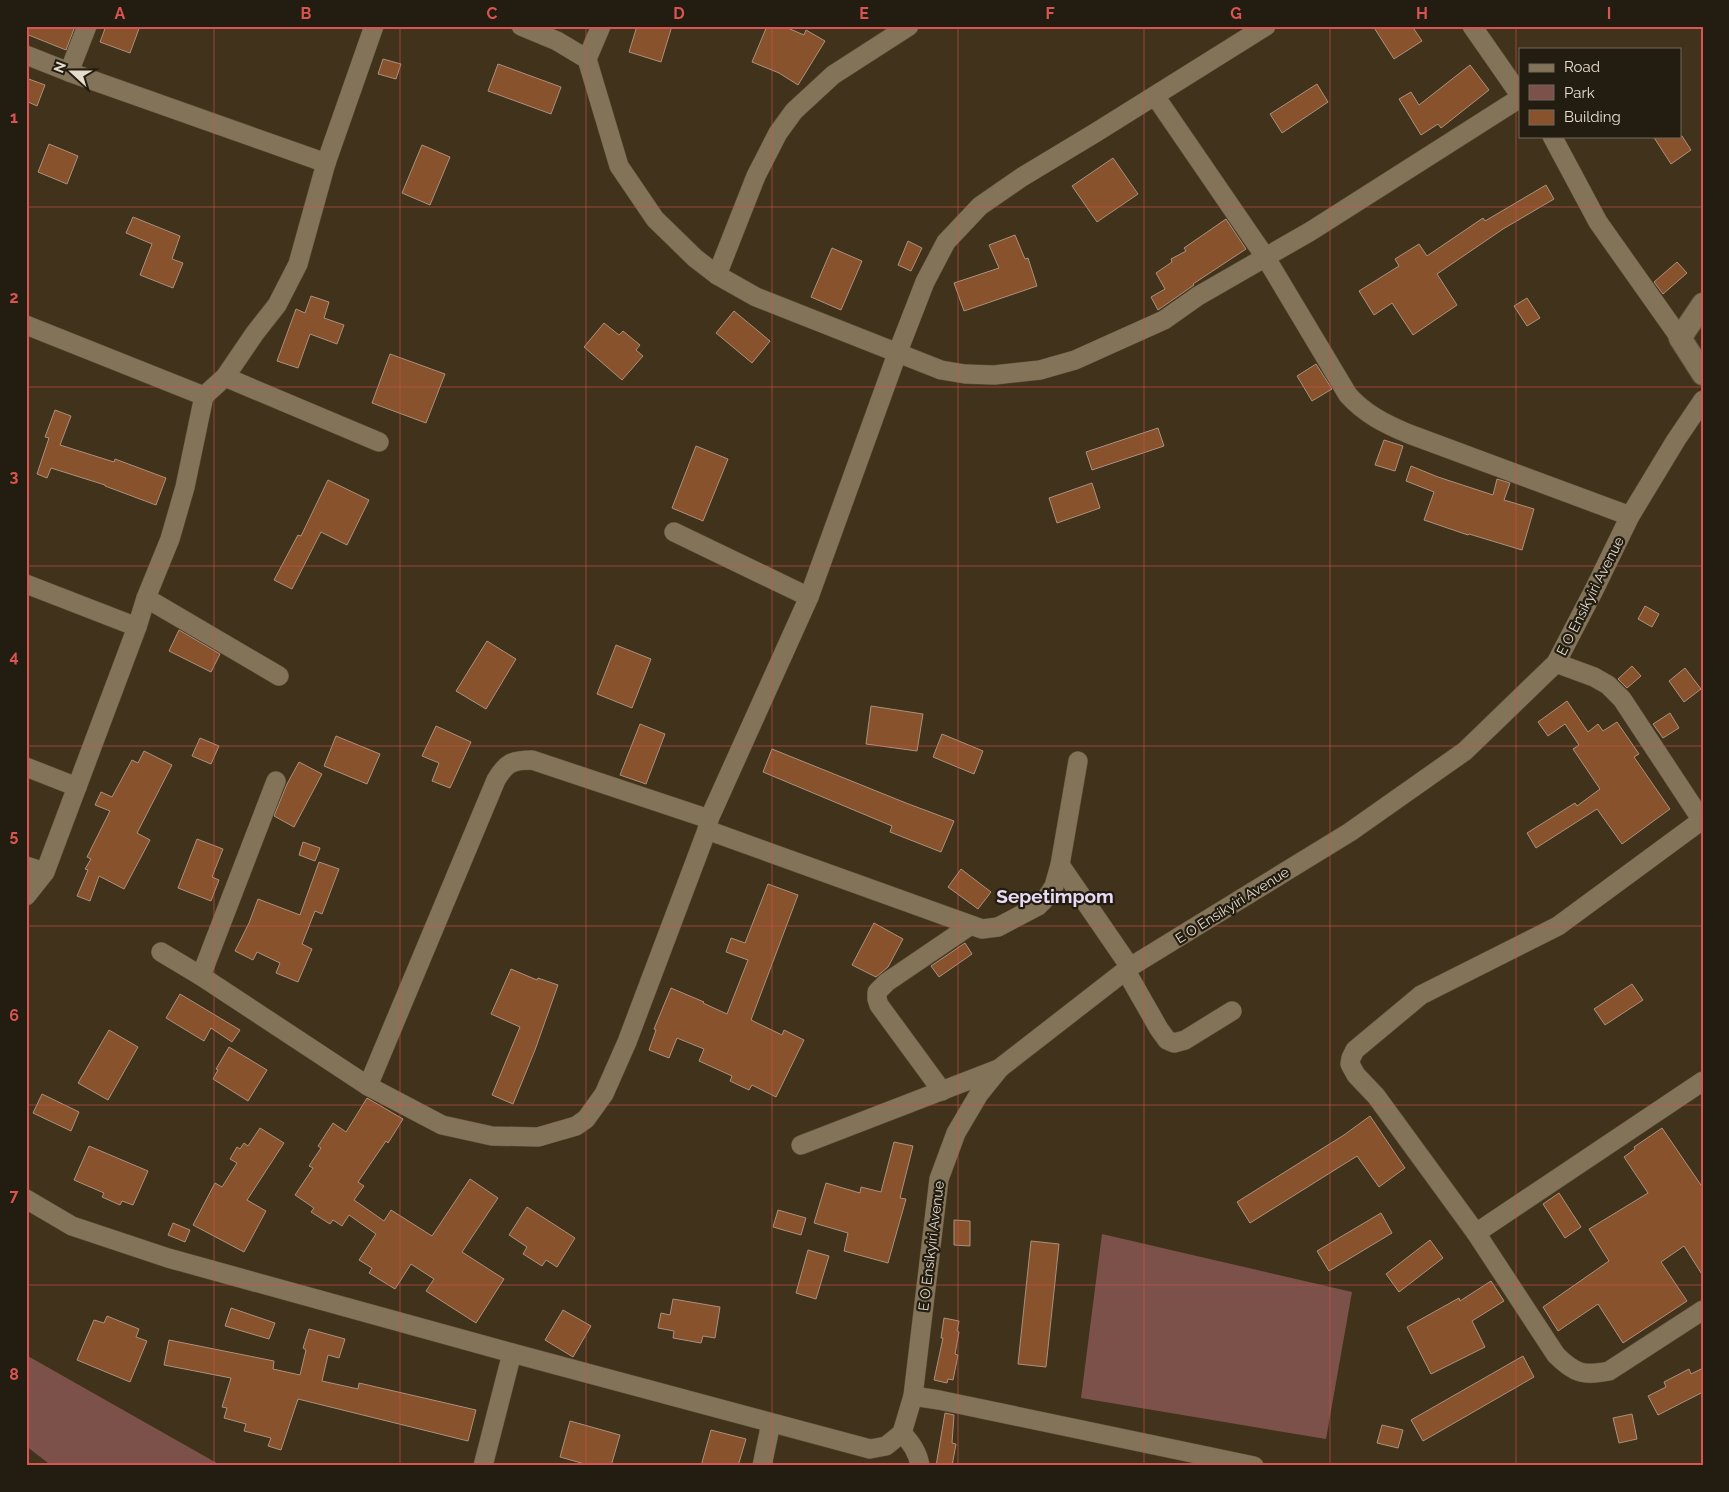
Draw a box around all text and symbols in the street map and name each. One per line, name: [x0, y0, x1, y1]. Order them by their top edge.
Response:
text: A: [115, 4, 126, 23]
text: B: [301, 4, 312, 23]
text: C: [487, 4, 498, 23]
text: D: [673, 4, 685, 23]
text: E: [859, 4, 869, 23]
text: F: [1045, 4, 1055, 23]
text: G: [1230, 4, 1242, 23]
text: H: [1416, 4, 1428, 23]
text: I: [1607, 4, 1611, 23]
north arrow: [48, 48, 98, 98]
legend: [1519, 48, 1682, 138]
text: Road: [1564, 58, 1600, 76]
text: N: [50, 59, 69, 75]
text: Park: [1564, 84, 1595, 102]
text: 1: [10, 108, 18, 127]
text: Building: [1564, 108, 1621, 126]
text: 2: [9, 288, 19, 307]
text: 3: [10, 467, 19, 486]
street label: E O Ensikyiri Avenue: [1553, 534, 1627, 658]
text: 4: [9, 647, 19, 666]
text: 5: [10, 826, 19, 845]
street label: E O Ensikyiri Avenue: [1172, 864, 1292, 946]
district label: Sepetimpom: [996, 885, 1114, 907]
text: 6: [9, 1006, 19, 1025]
street label: E O Ensikyiri Avenue: [915, 1180, 947, 1312]
text: 7: [10, 1186, 19, 1205]
text: 8: [9, 1365, 19, 1384]

